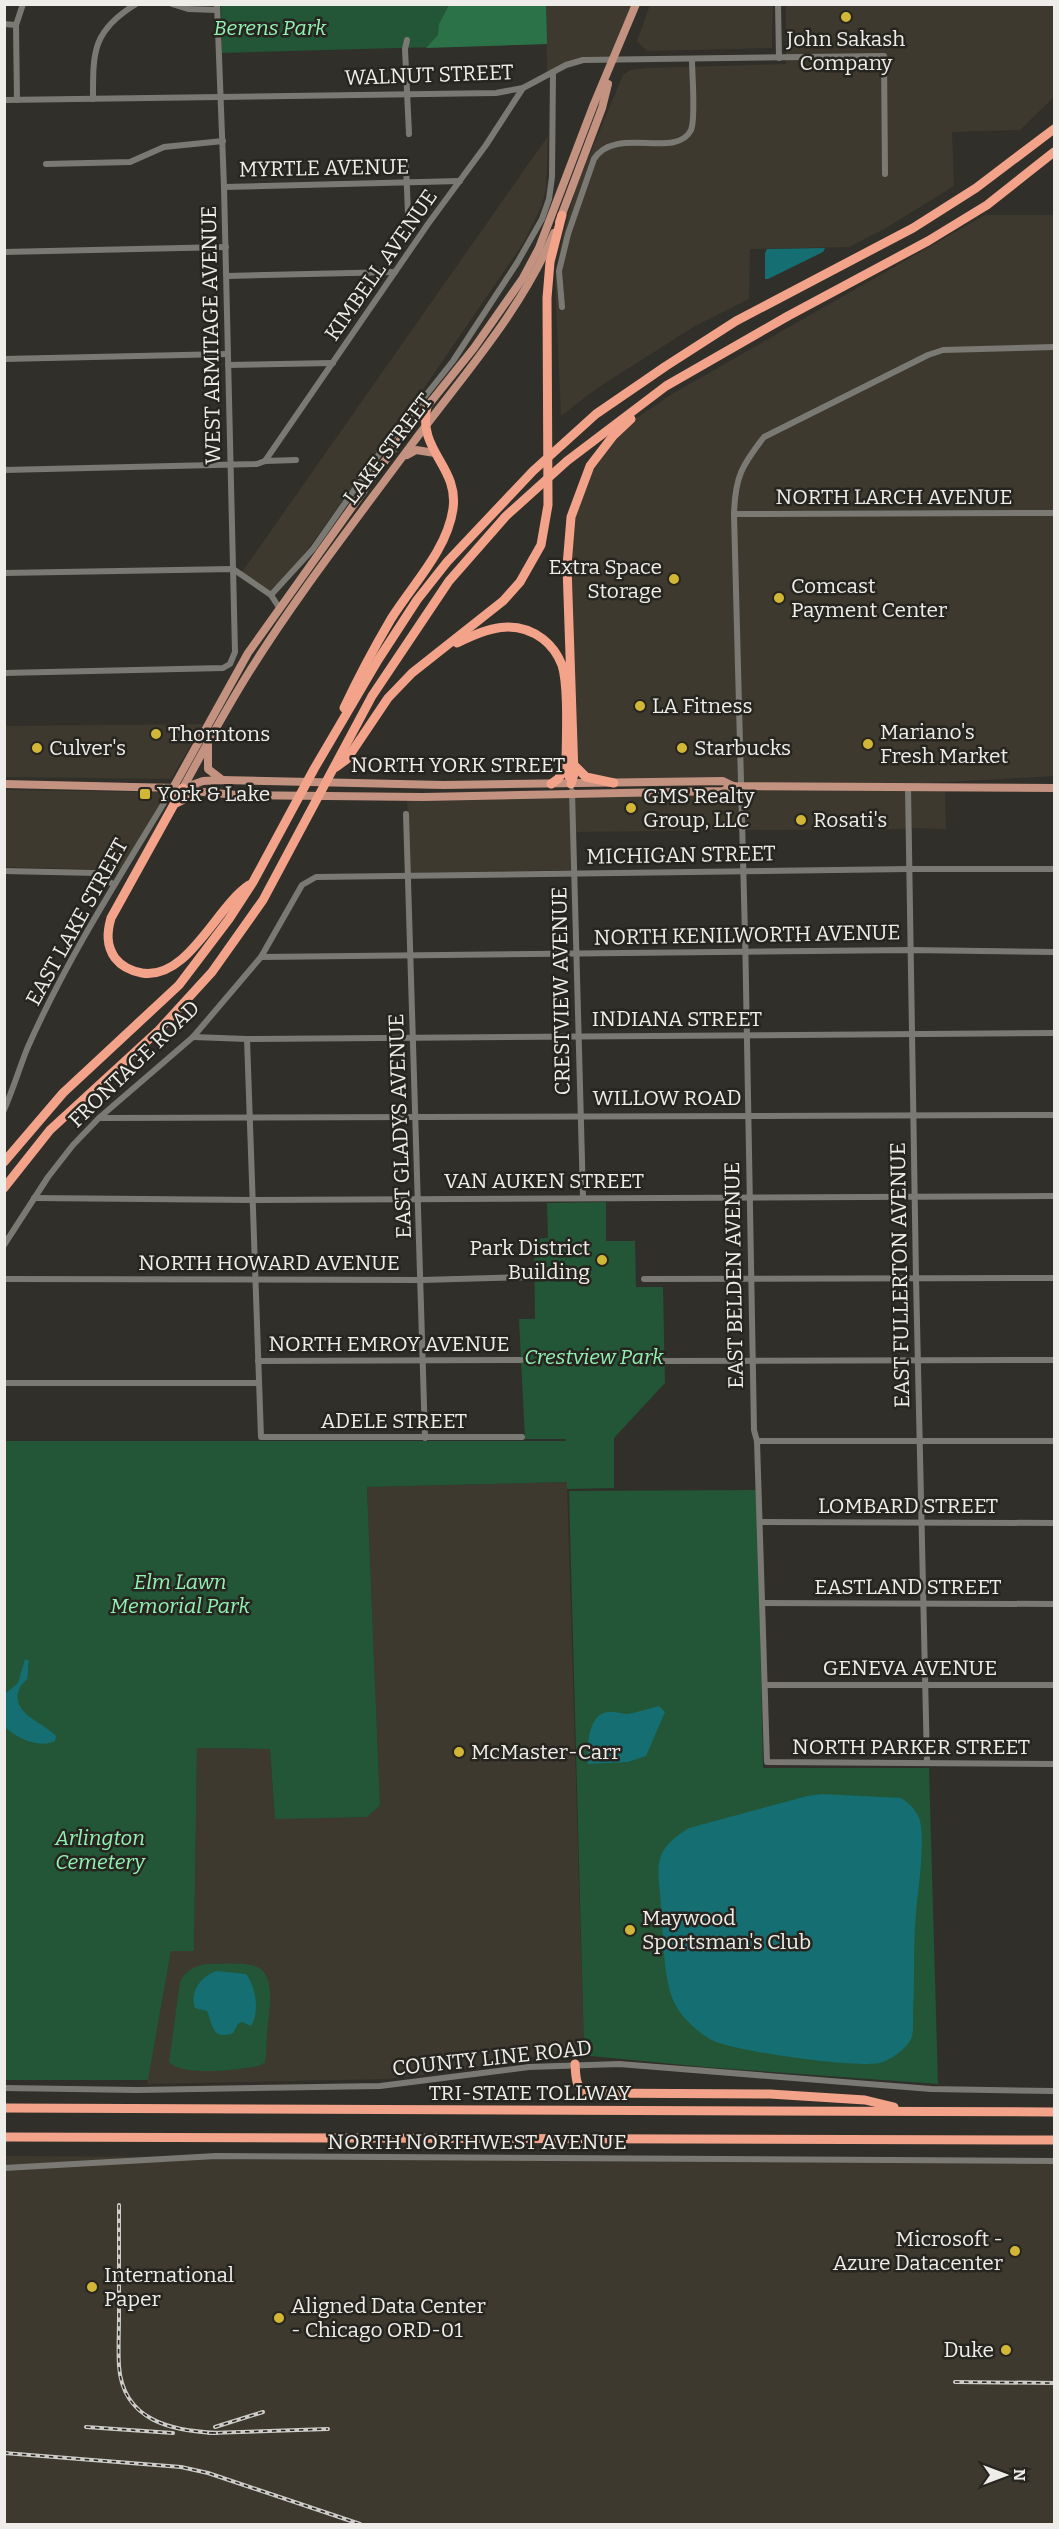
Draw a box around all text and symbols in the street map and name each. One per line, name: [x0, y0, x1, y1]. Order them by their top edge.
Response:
marker: John Sakash Company: [839, 10, 853, 24]
park label: Berens Park: [214, 15, 327, 41]
place label: John Sakash Company: [786, 26, 905, 76]
street label: WALNUT STREET: [344, 59, 514, 91]
street label: MYRTLE AVENUE: [239, 154, 409, 182]
street label: KIMBELL AVENUE: [319, 184, 443, 346]
street label: WEST ARMITAGE AVENUE: [196, 205, 226, 465]
street label: LAKE STREET: [338, 388, 438, 510]
street label: NORTH LARCH AVENUE: [776, 484, 1012, 510]
place label: Extra Space Storage: [549, 554, 662, 604]
marker: Extra Space Storage: [667, 572, 681, 586]
place label: Comcast Payment Center: [791, 573, 947, 623]
marker: Comcast Payment Center: [772, 591, 786, 605]
place label: LA Fitness: [652, 693, 753, 719]
marker: LA Fitness: [633, 699, 647, 713]
place label: Mariano's Fresh Market: [880, 719, 1008, 769]
place label: Thorntons: [168, 721, 270, 747]
marker: Thorntons: [149, 727, 163, 741]
place label: Culver's: [49, 735, 126, 761]
place label: Starbucks: [694, 735, 791, 761]
marker: Mariano's Fresh Market: [861, 737, 875, 751]
marker: Culver's: [30, 741, 44, 755]
marker: Starbucks: [675, 741, 689, 755]
street label: NORTH YORK STREET: [351, 752, 565, 778]
place label: York & Lake: [157, 781, 270, 807]
place label: GMS Realty Group, LLC: [643, 783, 755, 833]
marker: York & Lake: [138, 787, 152, 801]
marker: GMS Realty Group, LLC: [624, 801, 638, 815]
place label: Rosati's: [813, 807, 887, 833]
marker: Rosati's: [794, 813, 808, 827]
street label: EAST LAKE STREET: [20, 834, 134, 1010]
street label: MICHIGAN STREET: [586, 840, 776, 870]
street label: CRESTVIEW AVENUE: [546, 886, 576, 1096]
street label: NORTH KENILWORTH AVENUE: [593, 919, 901, 951]
street label: FRONTAGE ROAD: [63, 995, 205, 1133]
street label: INDIANA STREET: [592, 1006, 762, 1032]
street label: EAST GLADYS AVENUE: [383, 1013, 417, 1239]
street label: WILLOW ROAD: [592, 1085, 742, 1111]
street label: EAST FULLERTON AVENUE: [885, 1142, 915, 1408]
street label: EAST BELDEN AVENUE: [719, 1161, 749, 1389]
street label: VAN AUKEN STREET: [444, 1168, 644, 1194]
place label: Park District Building: [470, 1235, 590, 1285]
street label: NORTH HOWARD AVENUE: [138, 1250, 400, 1276]
marker: Park District Building: [595, 1253, 609, 1267]
street label: NORTH EMROY AVENUE: [268, 1331, 510, 1357]
park label: Crestview Park: [524, 1344, 664, 1370]
street label: ADELE STREET: [321, 1408, 467, 1434]
street label: LOMBARD STREET: [818, 1493, 998, 1519]
park label: Elm Lawn Memorial Park: [110, 1569, 250, 1619]
street label: EASTLAND STREET: [814, 1574, 1002, 1600]
street label: GENEVA AVENUE: [823, 1655, 997, 1681]
street label: NORTH PARKER STREET: [792, 1734, 1030, 1760]
place label: McMaster-Carr: [471, 1739, 621, 1765]
marker: McMaster-Carr: [452, 1745, 466, 1759]
park label: Arlington Cemetery: [54, 1825, 146, 1875]
place label: Maywood Sportsman's Club: [642, 1905, 811, 1955]
marker: Maywood Sportsman's Club: [623, 1923, 637, 1937]
street label: COUNTY LINE ROAD: [391, 2035, 593, 2081]
street label: TRI-STATE TOLLWAY: [429, 2080, 632, 2106]
street label: NORTH NORTHWEST AVENUE: [327, 2129, 627, 2155]
place label: Microsoft - Azure Datacenter: [833, 2226, 1003, 2276]
marker: Microsoft - Azure Datacenter: [1008, 2244, 1022, 2258]
place label: International Paper: [104, 2262, 234, 2312]
marker: International Paper: [85, 2280, 99, 2294]
place label: Aligned Data Center - Chicago ORD-01: [291, 2293, 486, 2343]
marker: Aligned Data Center - Chicago ORD-01: [272, 2311, 286, 2325]
place label: Duke: [943, 2337, 994, 2363]
marker: Duke: [999, 2343, 1013, 2357]
north arrow: [975, 2445, 1035, 2505]
text: N: [1010, 2469, 1029, 2481]

